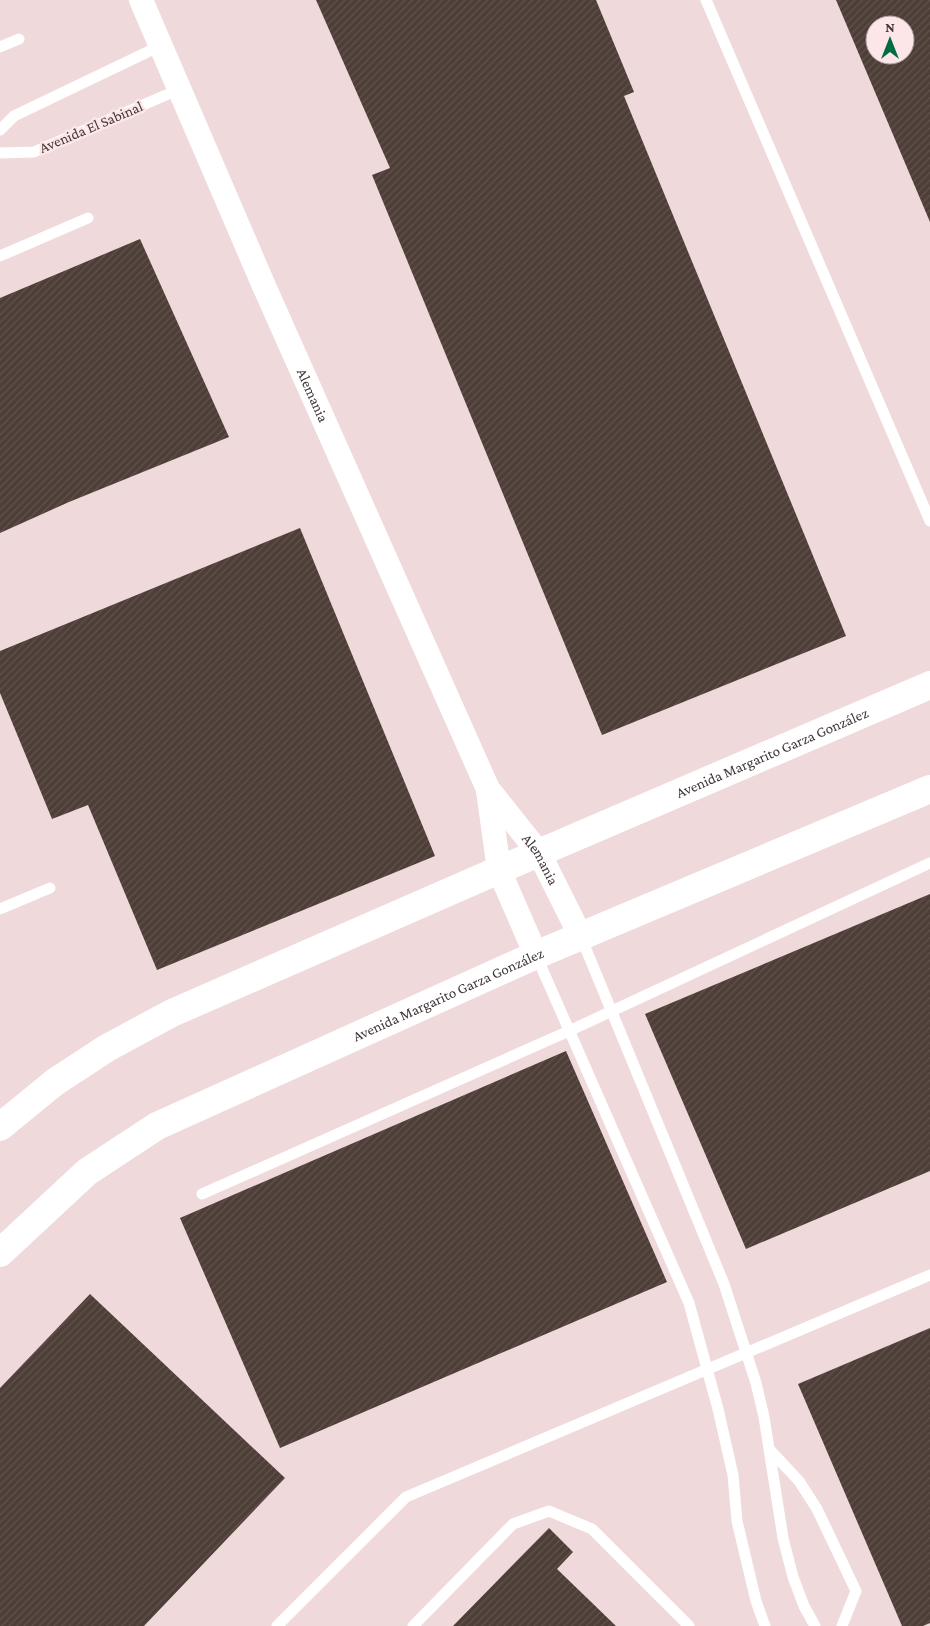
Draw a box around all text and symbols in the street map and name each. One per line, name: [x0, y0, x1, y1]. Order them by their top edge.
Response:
north arrow: [865, 15, 915, 65]
text: N: [885, 19, 895, 35]
street label: Avenida El Sabinal: [37, 98, 145, 156]
street label: Alemania: [294, 366, 332, 425]
street label: Avenida Margarito Garza González: [674, 705, 870, 801]
street label: Alemania: [519, 831, 562, 888]
street label: Avenida Margarito Garza González: [350, 945, 546, 1045]

